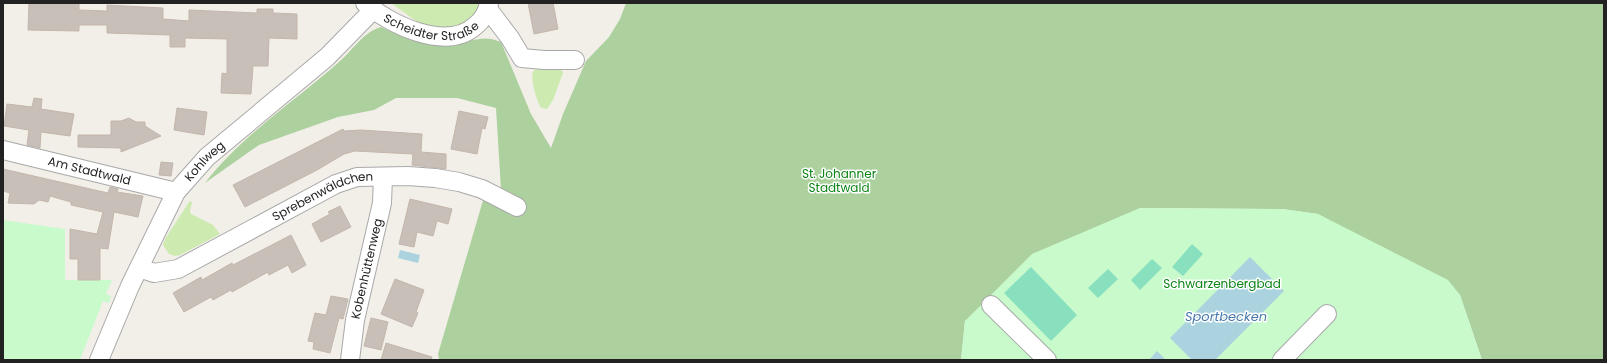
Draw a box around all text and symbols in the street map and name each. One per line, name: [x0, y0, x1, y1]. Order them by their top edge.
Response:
street label: Scheidter Straße: [381, 9, 483, 44]
street label: Kohlweg: [180, 137, 228, 185]
street label: Am Stadtwald: [46, 152, 133, 189]
park label: St. Johanner Stadtwald: [802, 165, 877, 196]
street label: Sprebenwäldchen: [269, 168, 373, 225]
street label: Kobenhüttenweg: [347, 217, 386, 321]
park label: Schwarzenbergbad: [1163, 275, 1281, 292]
water label: Sportbecken: [1185, 307, 1267, 326]

